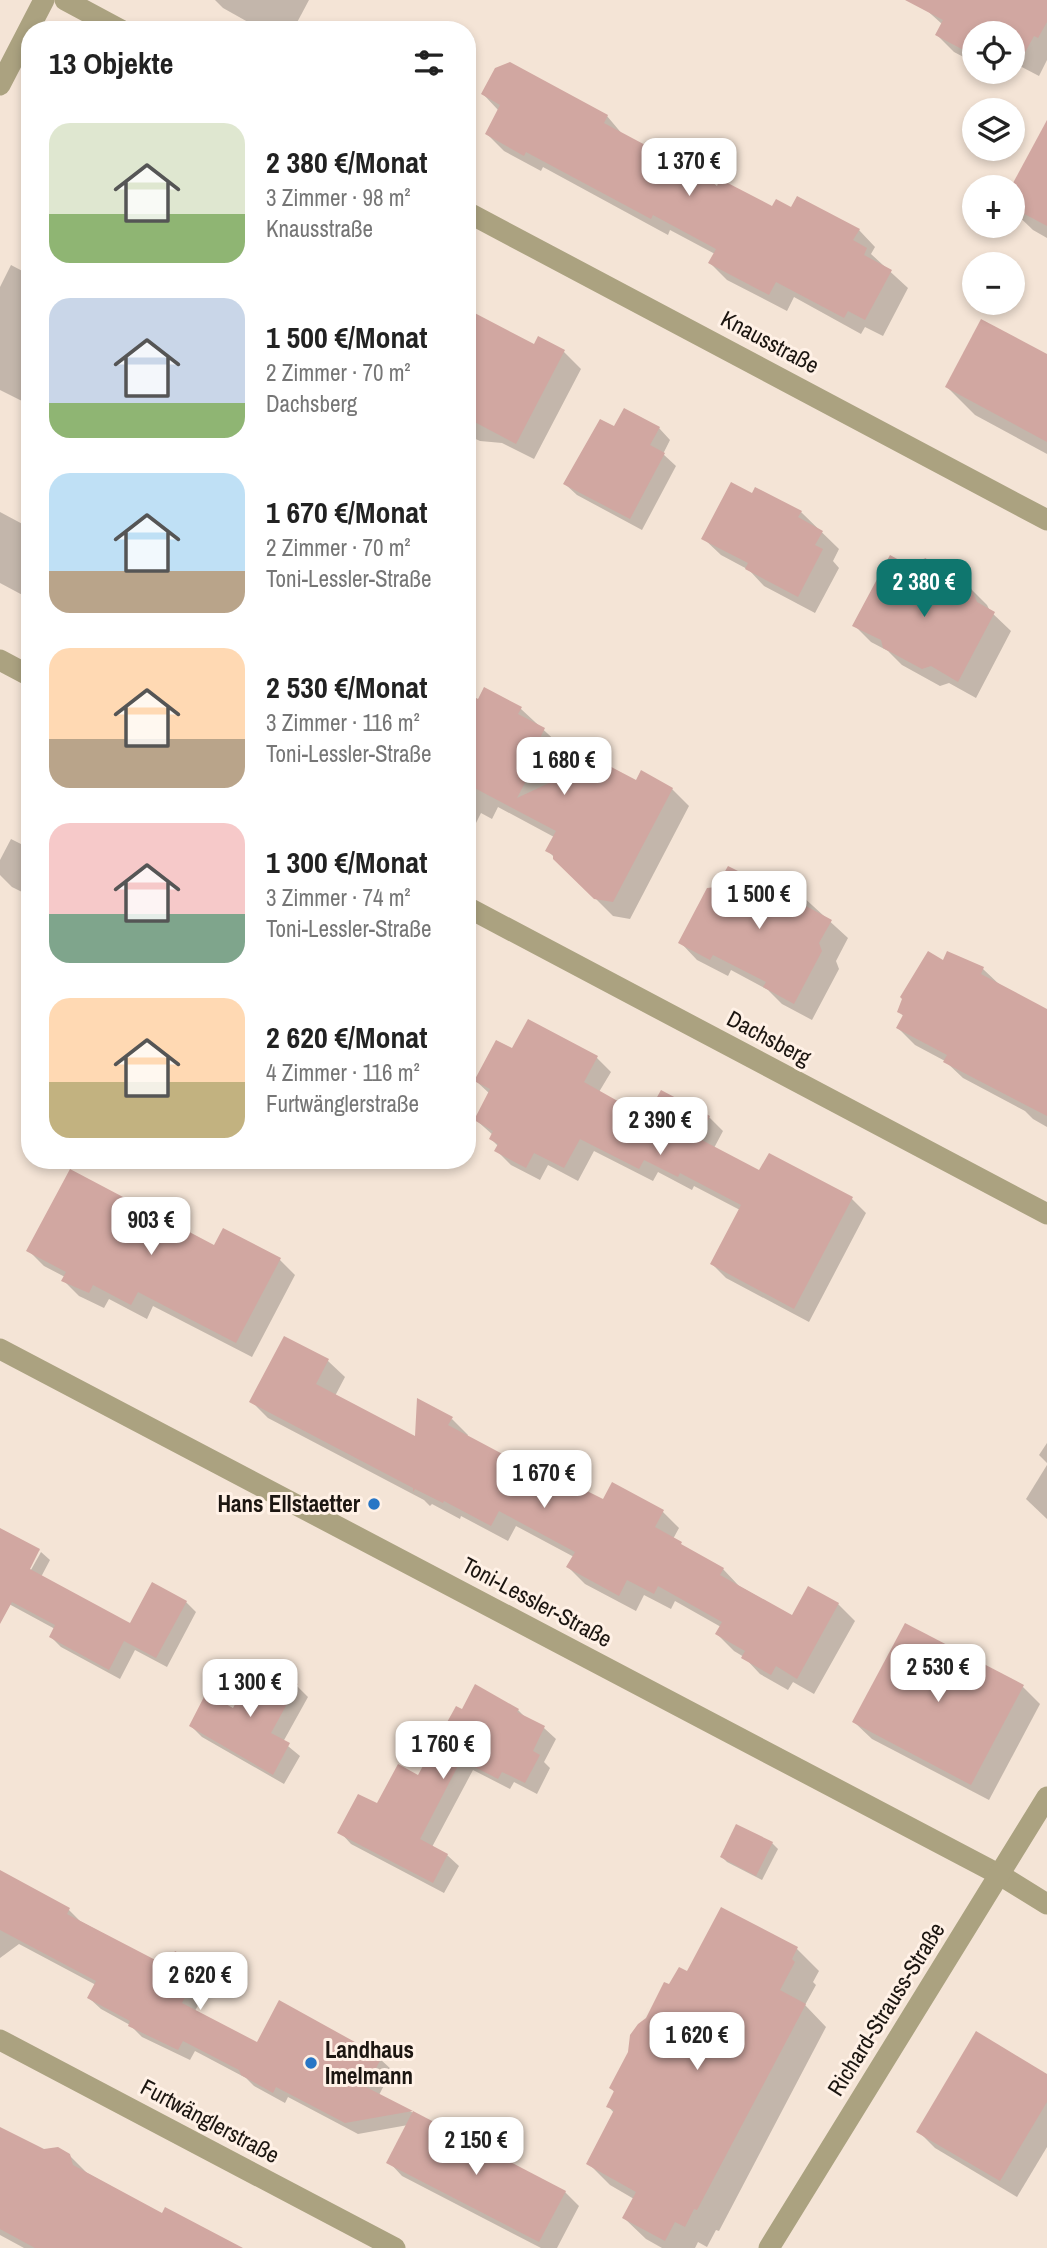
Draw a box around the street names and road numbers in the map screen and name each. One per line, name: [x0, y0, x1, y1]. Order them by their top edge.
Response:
street label: Knausstraße: [716, 303, 825, 380]
street label: Dachsberg: [722, 1002, 817, 1073]
street label: Toni-Lessler-Straße: [457, 1549, 618, 1654]
street label: Richard-Strauss-Straße: [820, 1916, 951, 2101]
street label: Furtwänglerstraße: [135, 2071, 285, 2170]

